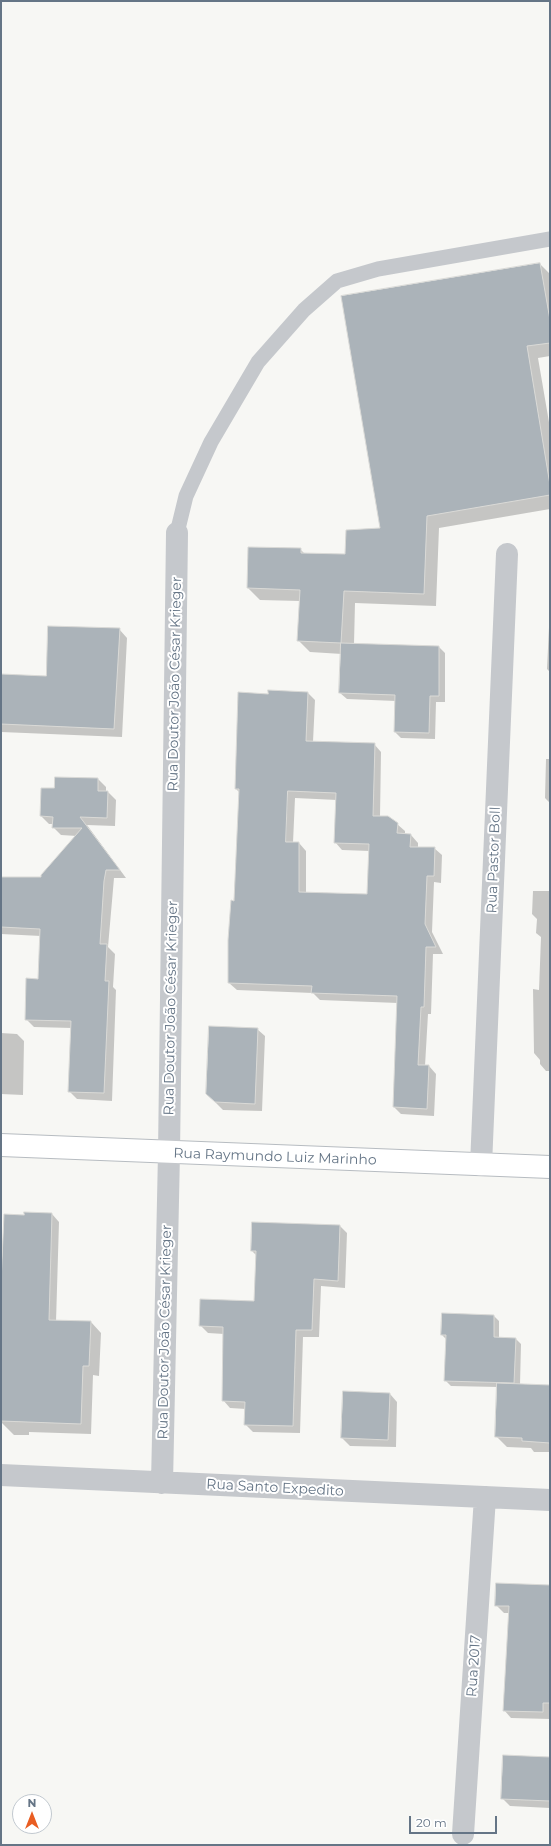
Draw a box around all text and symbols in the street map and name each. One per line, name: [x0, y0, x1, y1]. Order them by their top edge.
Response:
street label: Rua Doutor João César Krieger: [165, 576, 185, 792]
street label: Rua Pastor Boll: [484, 806, 504, 914]
street label: Rua Doutor João César Krieger: [161, 900, 181, 1116]
street label: Rua Raymundo Luiz Marinho: [173, 1145, 377, 1169]
street label: Rua Doutor João César Krieger: [155, 1224, 175, 1440]
street label: Rua Santo Expedito: [206, 1476, 344, 1500]
street label: Rua 2017: [463, 1635, 485, 1697]
north arrow: [12, 1794, 52, 1834]
text: N: [28, 1796, 36, 1810]
scale bar: [411, 1808, 499, 1834]
text: 20 m: [416, 1815, 447, 1830]

